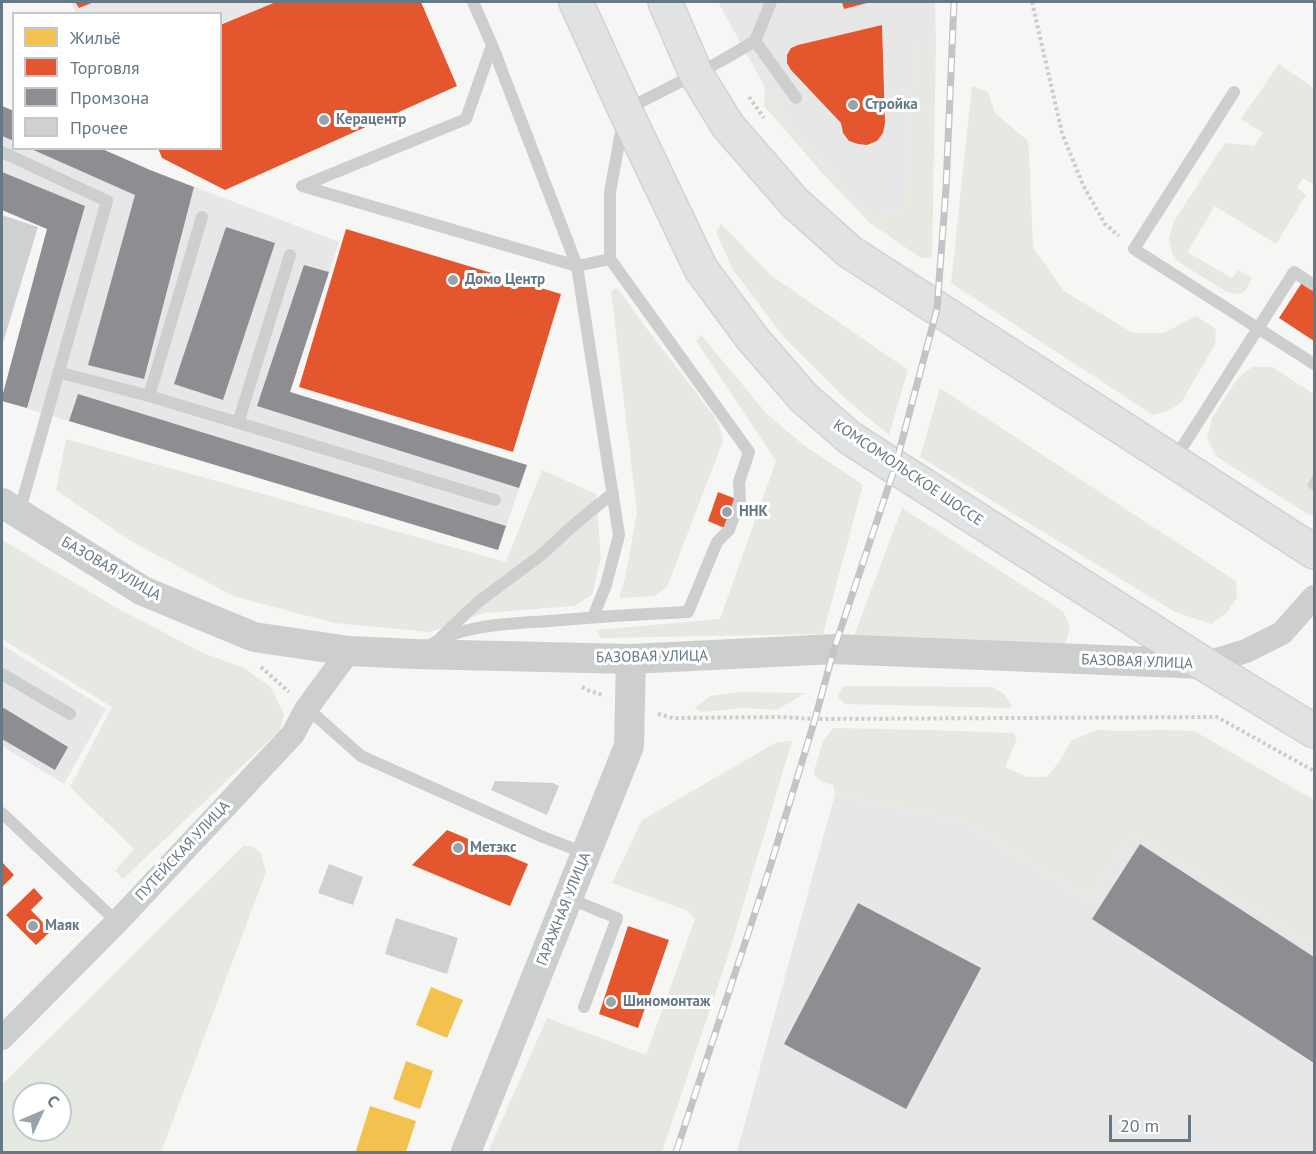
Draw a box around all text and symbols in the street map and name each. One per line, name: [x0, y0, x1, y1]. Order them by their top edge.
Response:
legend: [12, 12, 222, 150]
text: Жильё: [70, 26, 121, 49]
text: Торговля: [70, 56, 140, 79]
text: Промзона: [70, 86, 149, 109]
place label: Стройка: [865, 96, 918, 114]
marker: Стройка: [846, 98, 860, 112]
place label: Керацентр: [336, 111, 406, 129]
marker: Керацентр: [317, 113, 331, 127]
text: Прочее: [70, 116, 128, 139]
place label: Домо Центр: [465, 271, 545, 289]
marker: Домо Центр: [446, 273, 460, 287]
street label: КОМСОМОЛЬСКОЕ ШОССЕ: [830, 416, 986, 530]
place label: ННК: [739, 503, 768, 521]
marker: ННК: [720, 505, 734, 519]
street label: БАЗОВАЯ УЛИЦА: [58, 533, 164, 605]
street label: БАЗОВАЯ УЛИЦА: [596, 647, 708, 667]
street label: БАЗОВАЯ УЛИЦА: [1081, 651, 1193, 673]
street label: ПУТЕЙСКАЯ УЛИЦА: [132, 797, 234, 905]
place label: Метэкс: [470, 839, 516, 857]
marker: Метэкс: [451, 841, 465, 855]
street label: ГАРАЖНАЯ УЛИЦА: [533, 850, 595, 968]
place label: Маяк: [45, 917, 79, 935]
marker: Маяк: [26, 919, 40, 933]
place label: Шиномонтаж: [623, 993, 710, 1011]
marker: Шиномонтаж: [604, 995, 618, 1009]
north arrow: [12, 1082, 72, 1142]
text: С: [43, 1091, 64, 1111]
scale bar: [1112, 1103, 1194, 1141]
text: 20 m: [1120, 1114, 1159, 1137]

